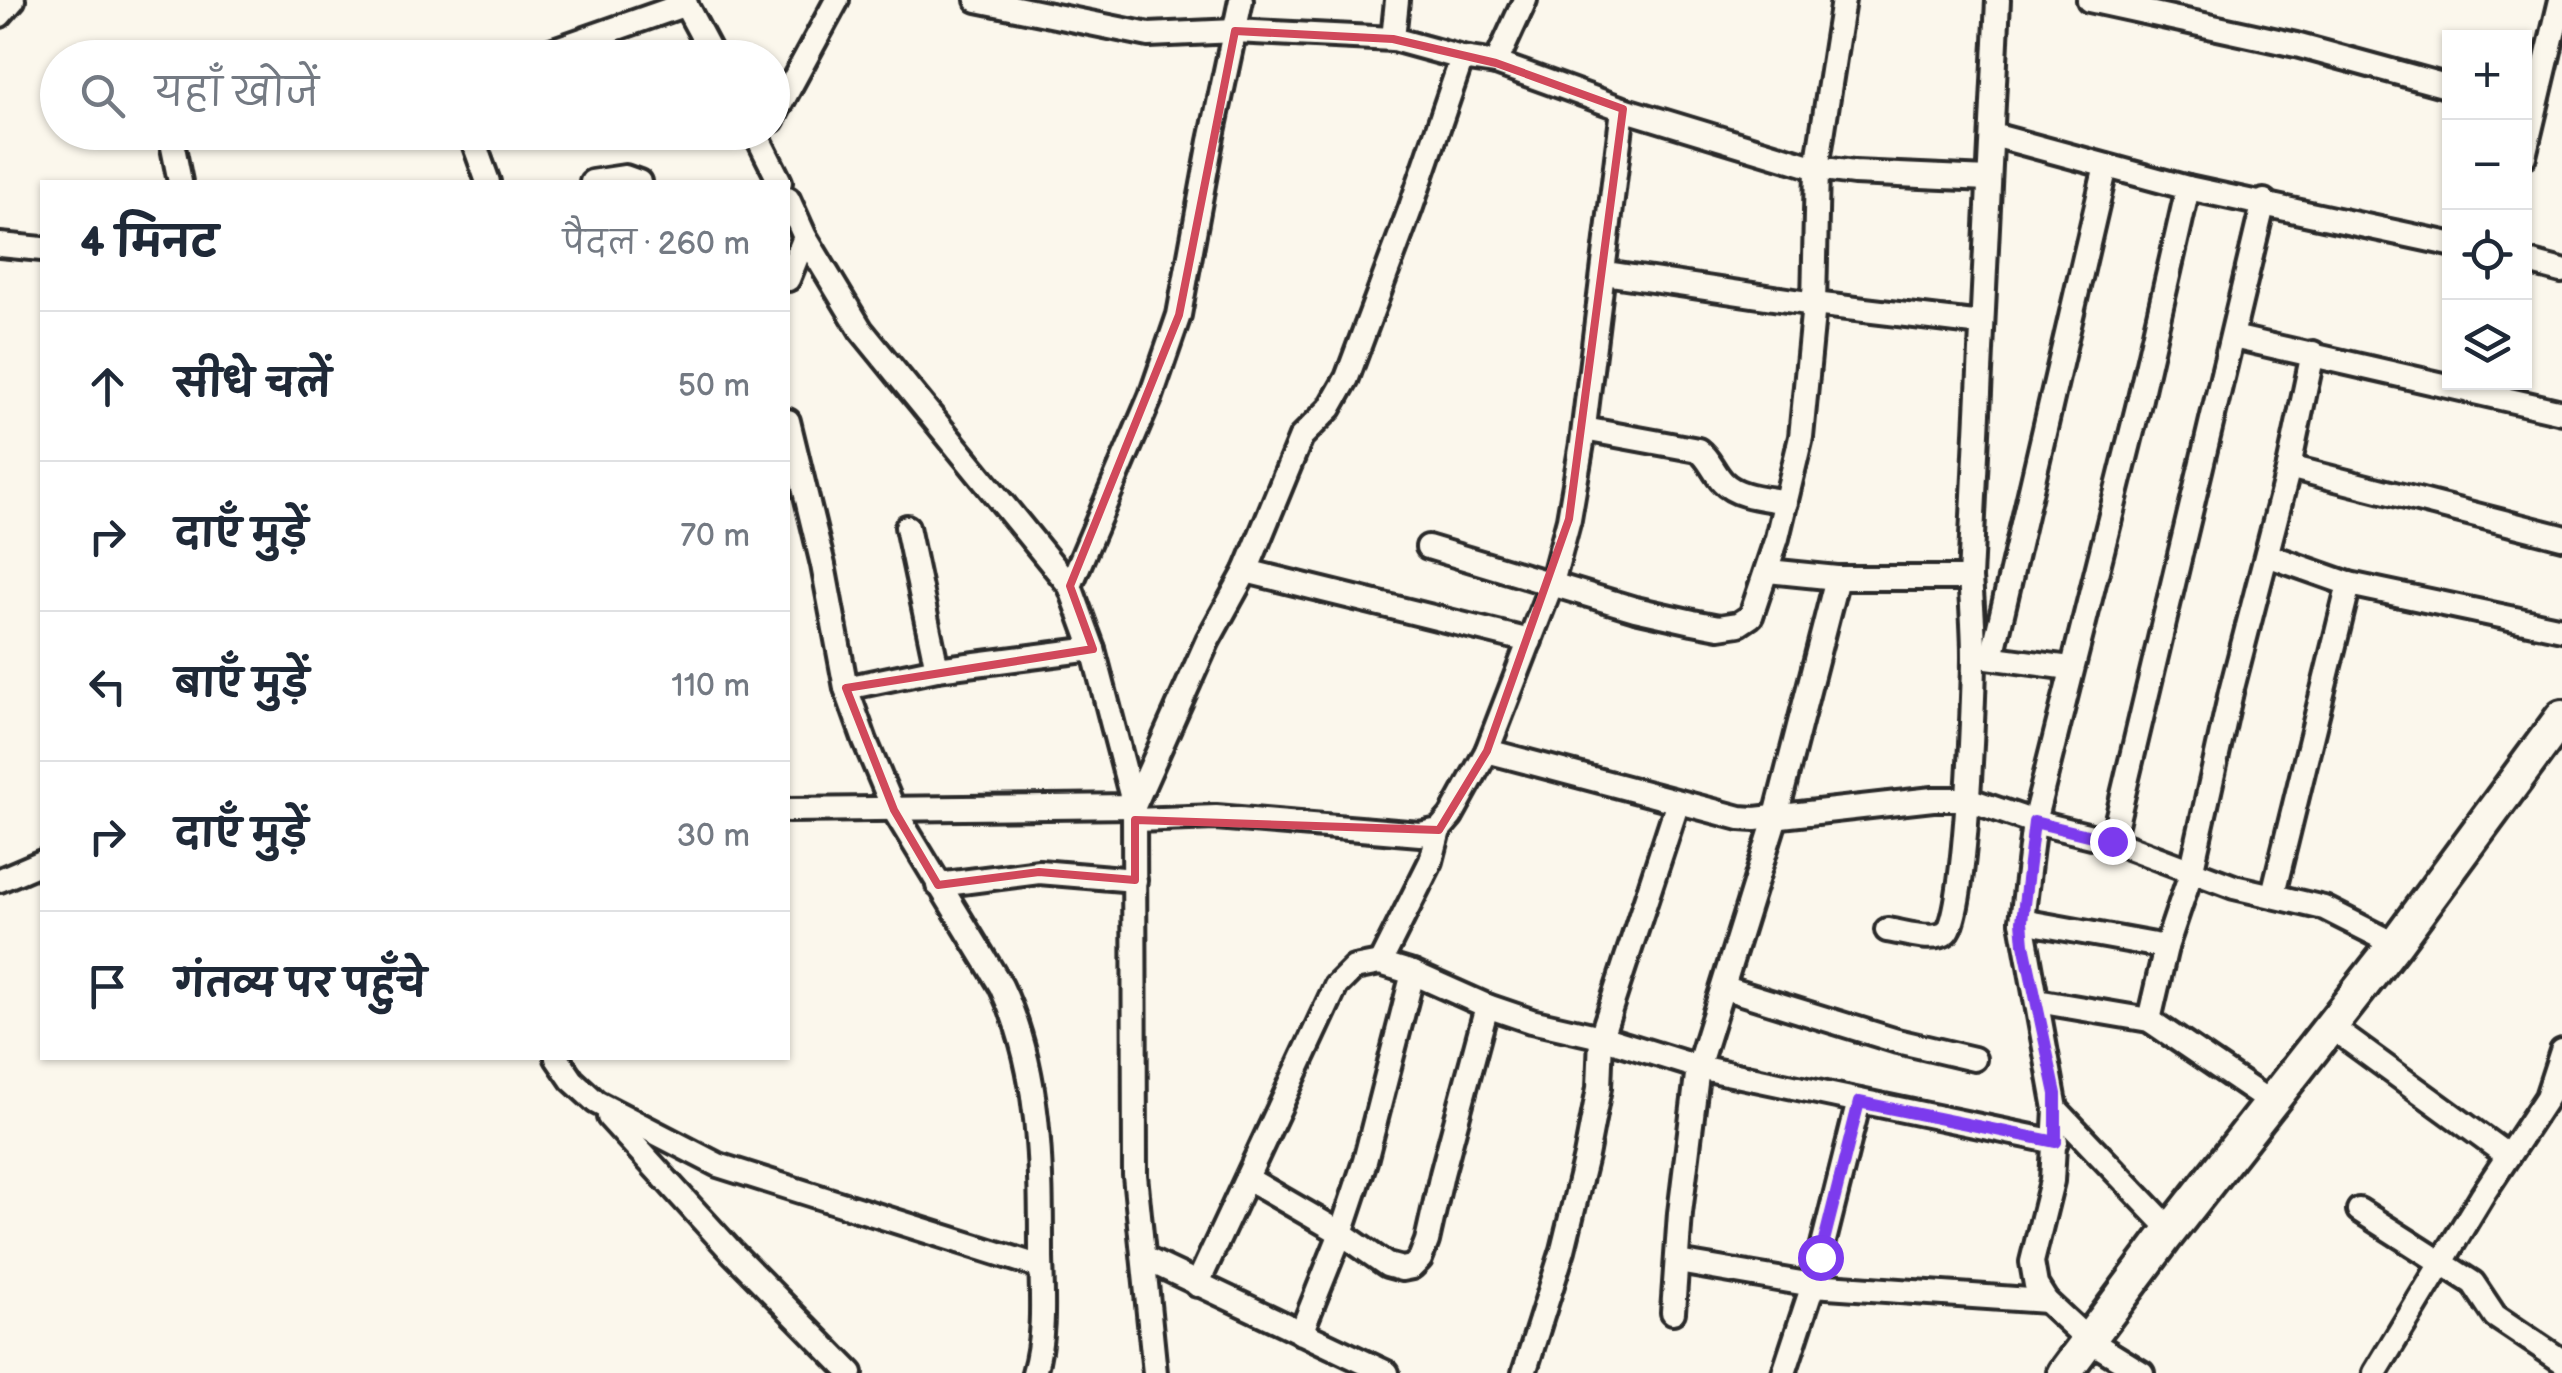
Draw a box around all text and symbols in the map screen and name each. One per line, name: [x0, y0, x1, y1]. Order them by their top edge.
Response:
map controls: [2442, 30, 2532, 390]
button: +: [2442, 30, 2532, 120]
search box: [40, 40, 790, 150]
icon: search: [75, 68, 130, 123]
text: यहाँ खोजें: [155, 71, 319, 116]
button: −: [2442, 120, 2532, 210]
button: locate: [2442, 210, 2532, 300]
text: 4 मिनट: [80, 218, 218, 269]
text: पैदल · 260 m: [563, 225, 750, 264]
button: layers: [2442, 300, 2532, 390]
icon: ahead: [80, 359, 135, 414]
text: सीधे चलें: [175, 362, 331, 407]
text: 50 m: [678, 367, 750, 406]
icon: right: [80, 509, 135, 564]
text: दाएँ मुड़ें: [175, 512, 308, 557]
text: 70 m: [680, 517, 750, 556]
icon: left: [80, 659, 135, 714]
text: बाएँ मुड़ें: [175, 662, 309, 707]
text: 110 m: [671, 667, 750, 706]
icon: right: [80, 809, 135, 864]
text: दाएँ मुड़ें: [175, 812, 308, 857]
text: 30 m: [676, 817, 750, 856]
route end: [2090, 819, 2136, 865]
icon: arrive: [80, 959, 135, 1014]
text: गंतव्य पर पहुँचे: [175, 962, 427, 1007]
route start: [1798, 1235, 1844, 1281]

